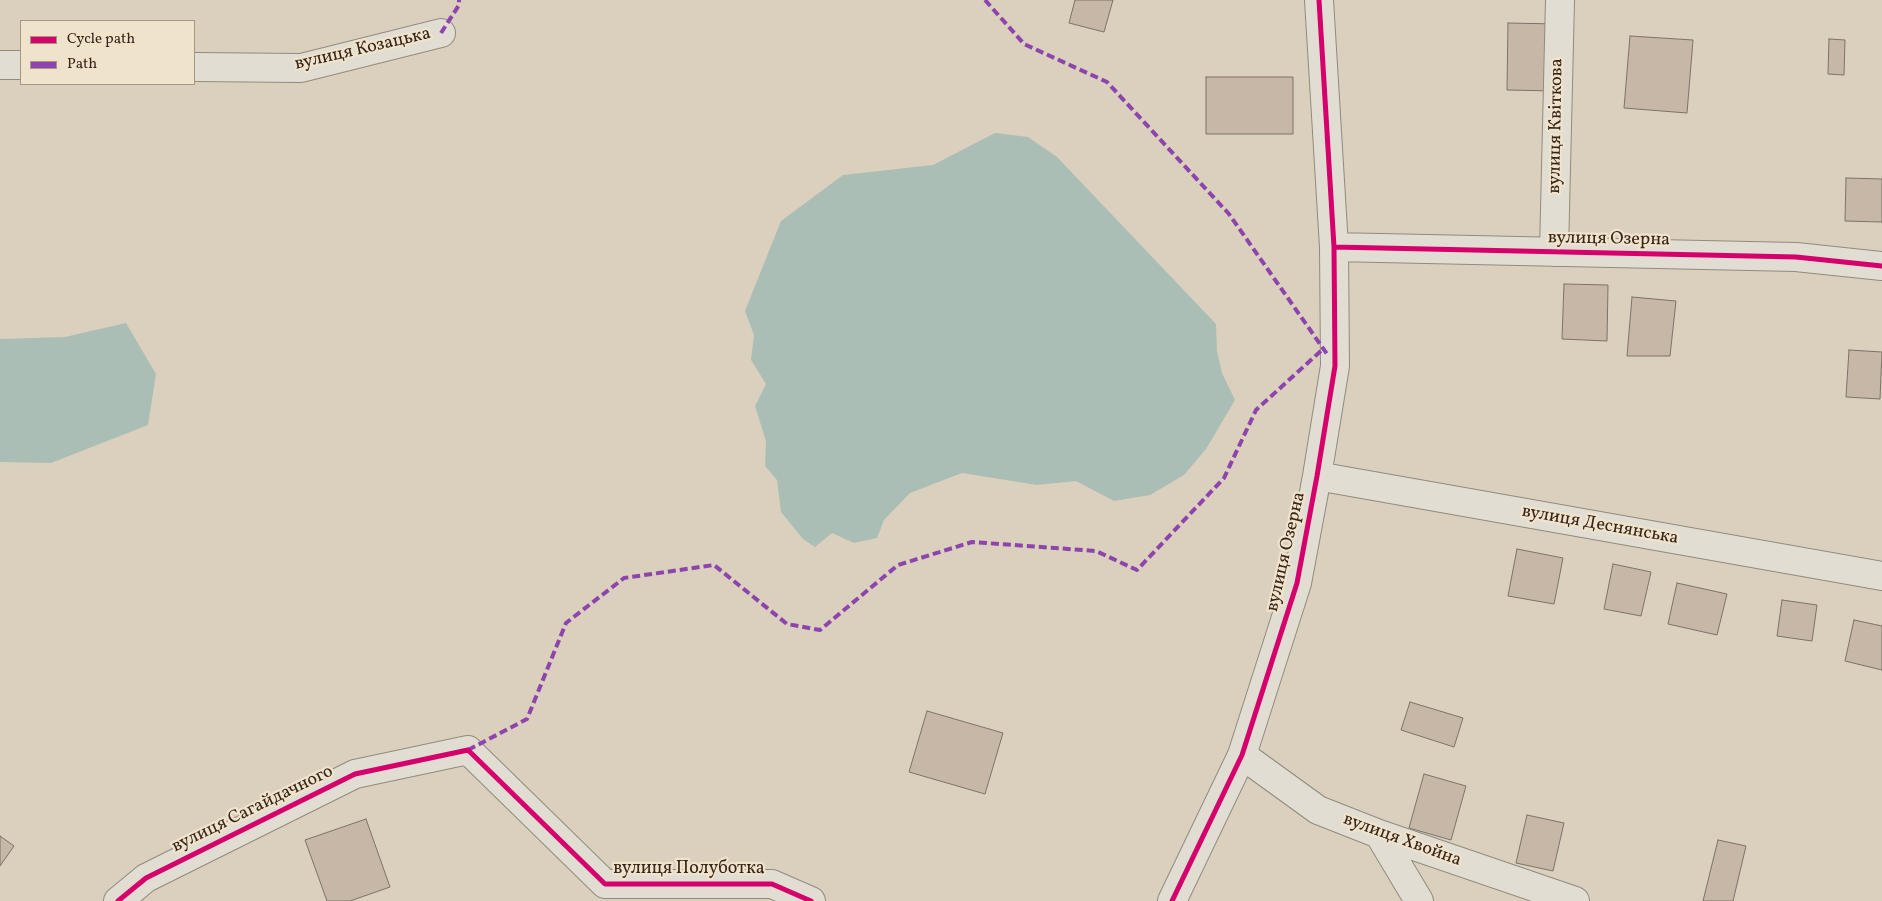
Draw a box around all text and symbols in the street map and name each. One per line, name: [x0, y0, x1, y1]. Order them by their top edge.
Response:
legend: [20, 20, 195, 85]
street label: вулиця Козацька: [293, 24, 433, 76]
text: Cycle path: [67, 29, 135, 50]
text: Path: [67, 54, 97, 75]
street label: вулиця Квіткова: [1545, 58, 1569, 194]
street label: вулиця Озерна: [1548, 228, 1670, 252]
street label: вулиця Озерна: [1263, 490, 1311, 614]
street label: вулиця Деснянська: [1520, 502, 1680, 550]
street label: вулиця Сагайдачного: [169, 762, 337, 858]
street label: вулиця Хвойна: [1340, 810, 1464, 872]
street label: вулиця Полуботка: [613, 859, 765, 881]

